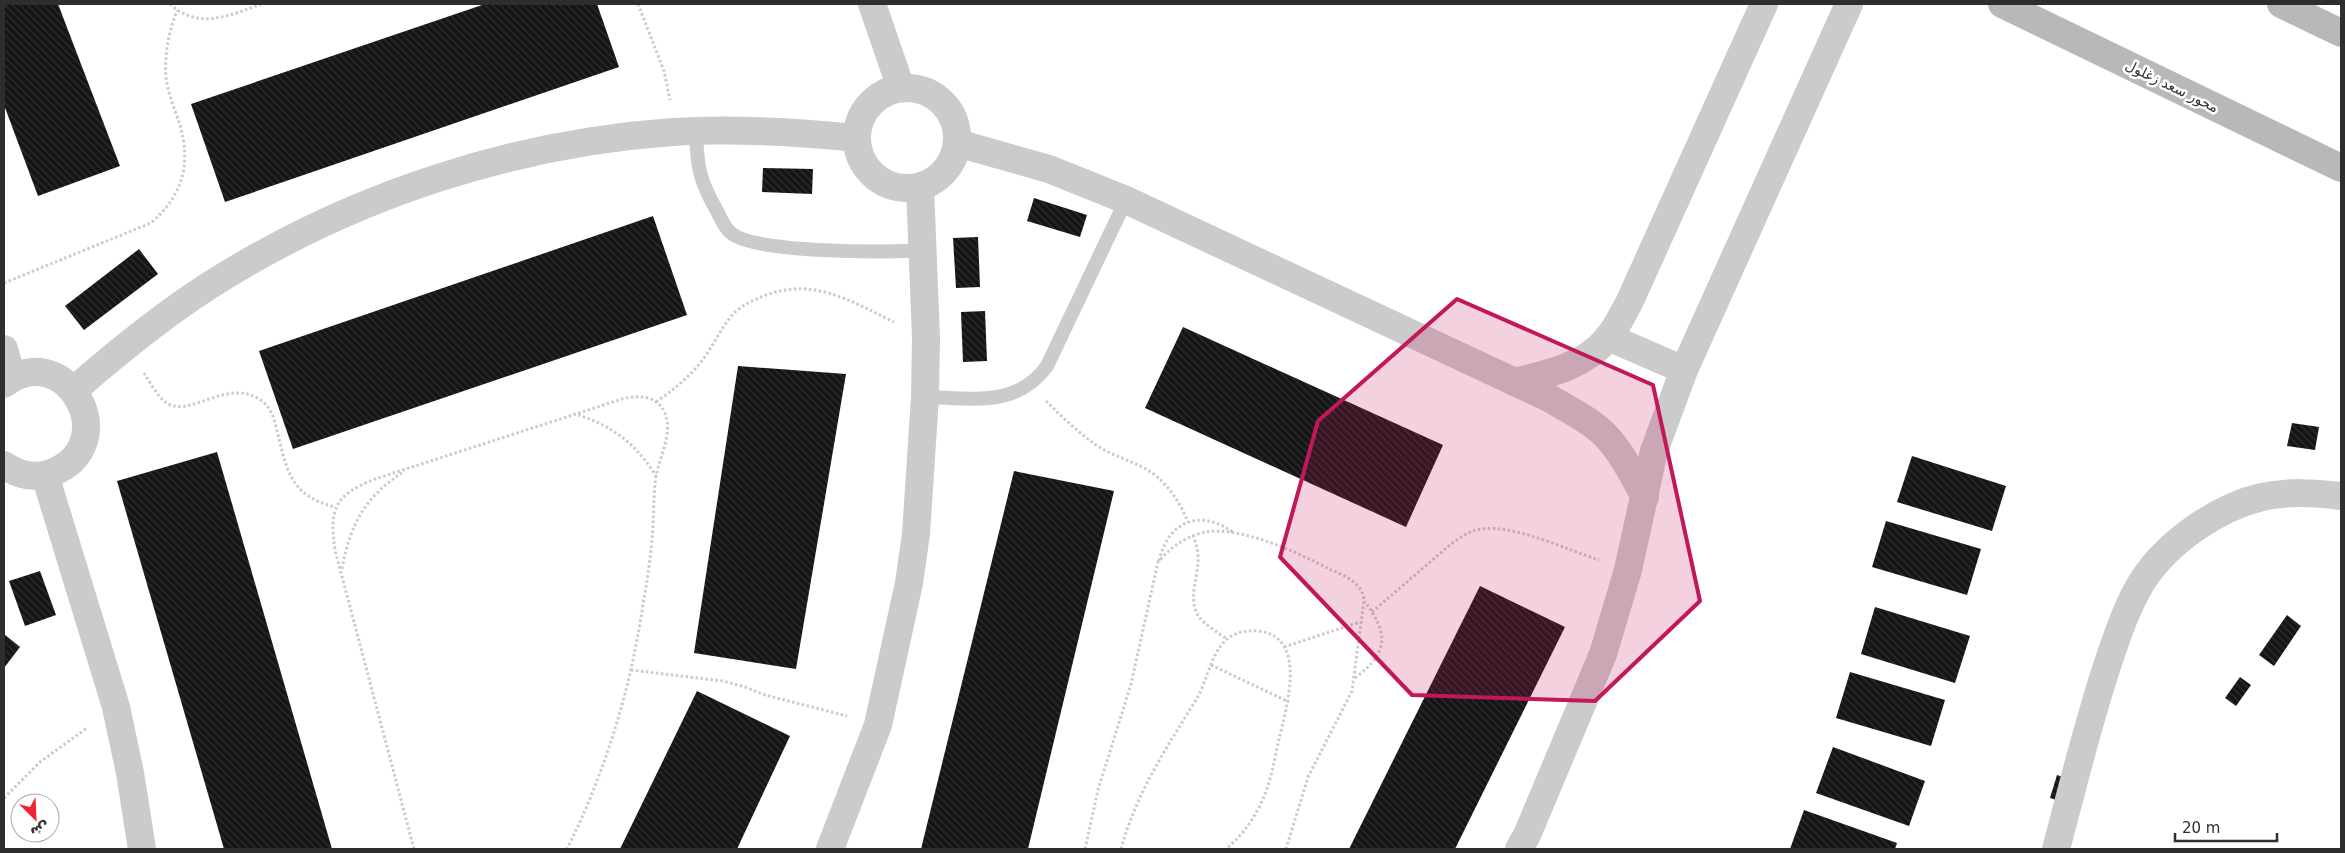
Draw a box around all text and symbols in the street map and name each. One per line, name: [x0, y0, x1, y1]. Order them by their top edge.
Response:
street label: محور سعد زغلول: [2122, 57, 2221, 116]
north arrow: [10, 793, 60, 843]
scale bar: [2175, 810, 2278, 842]
text: ش: [28, 819, 52, 841]
text: 20 m: [2182, 819, 2220, 837]

